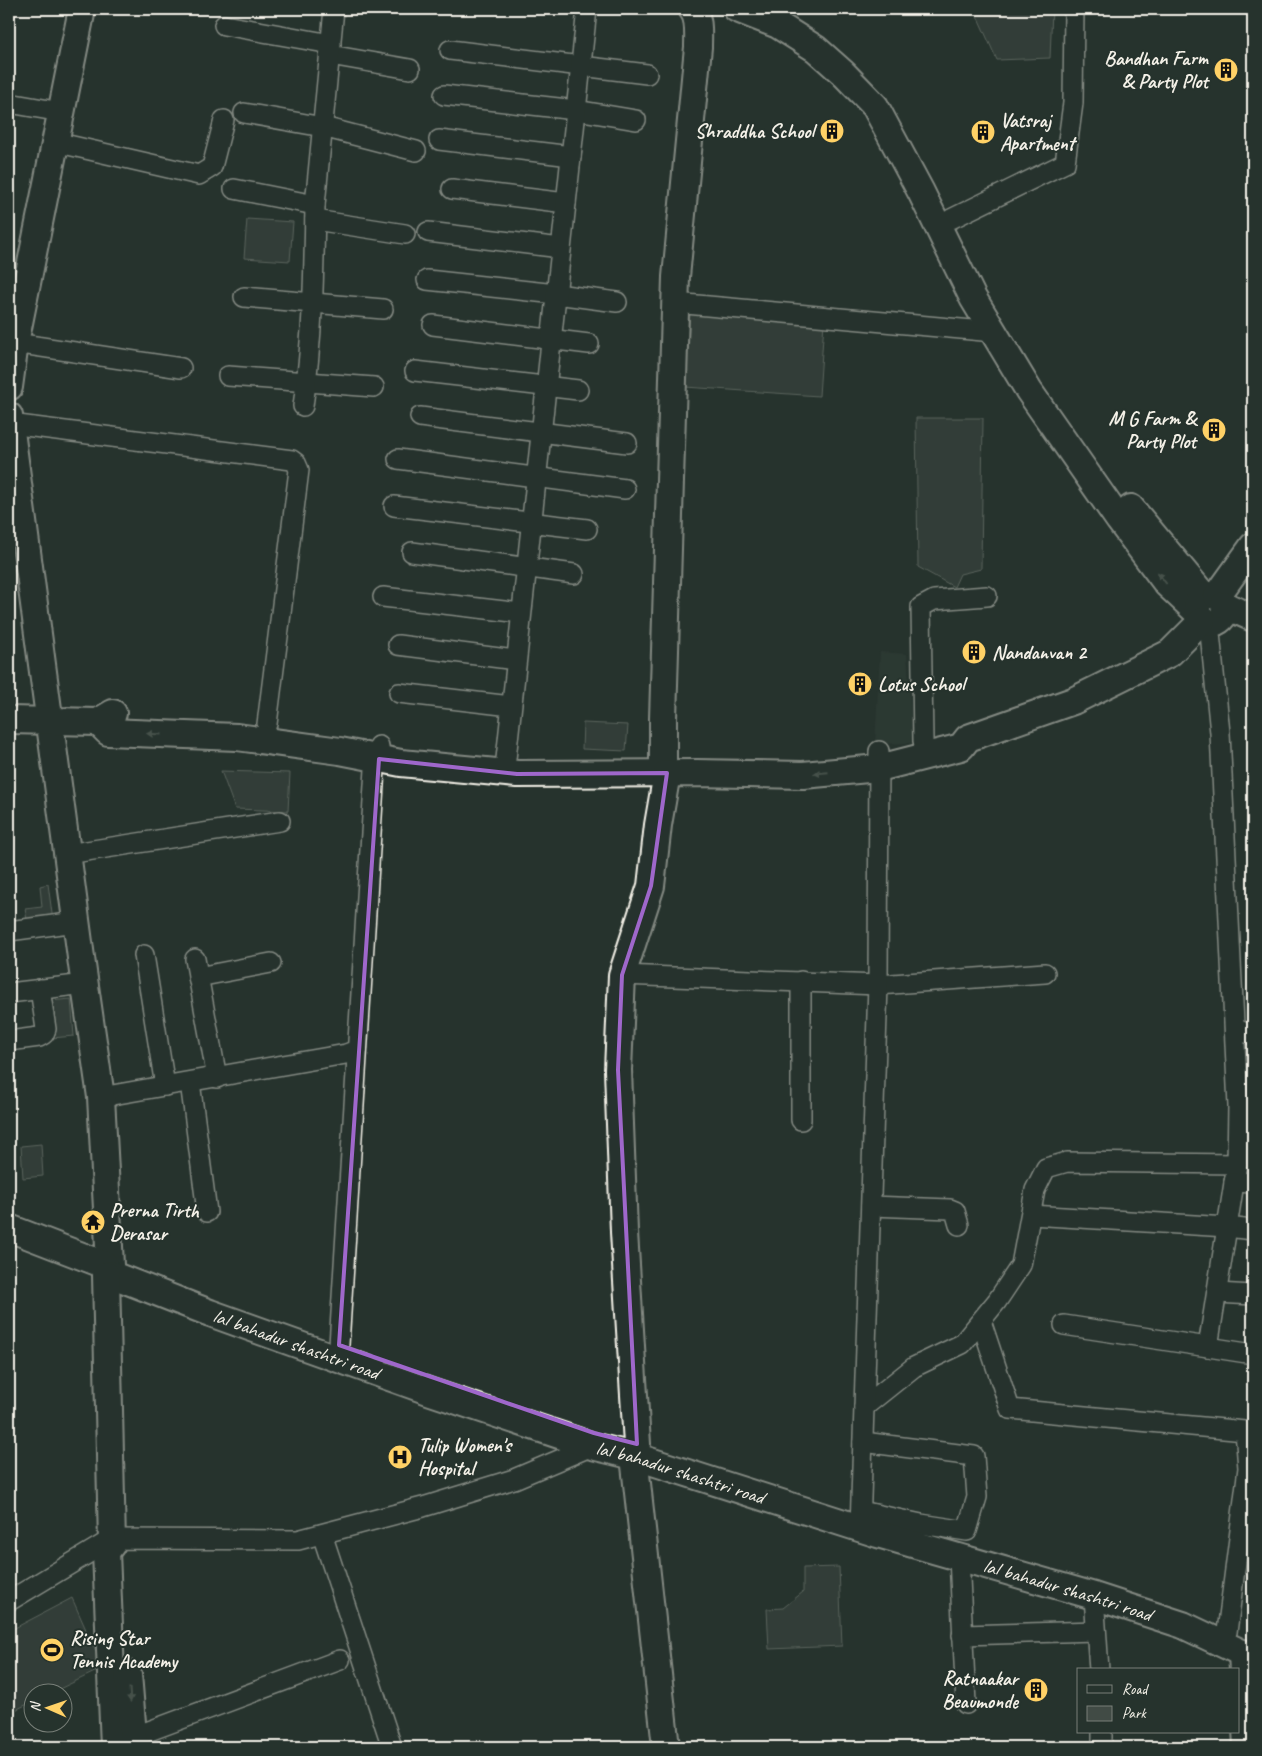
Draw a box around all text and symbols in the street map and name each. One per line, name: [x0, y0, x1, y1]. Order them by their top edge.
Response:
place label: Bandhan Farm & Party Plot: [1104, 46, 1210, 94]
building icon: Bandhan Farm & Party Plot: [1213, 57, 1239, 83]
place label: Vatsraj Apartment: [1000, 108, 1078, 156]
building icon: Shraddha School: [819, 118, 845, 144]
place label: Shraddha School: [695, 119, 817, 144]
building icon: Vatsraj Apartment: [970, 119, 996, 145]
place label: M G Farm & Party Plot: [1108, 406, 1199, 454]
building icon: M G Farm & Party Plot: [1201, 417, 1227, 443]
one-way arrow: [1157, 571, 1167, 585]
building icon: Nandanvan 2: [961, 639, 987, 665]
place label: Nandanvan 2: [992, 640, 1088, 665]
building icon: Lotus School: [847, 671, 873, 697]
place label: Lotus School: [878, 672, 968, 697]
one-way arrow: [146, 729, 162, 737]
one-way arrow: [813, 769, 829, 777]
place label: Prerna Tirth Derasar: [110, 1198, 200, 1246]
temple icon: Prerna Tirth Derasar: [80, 1209, 106, 1235]
street label: lal bahadur shashtri road: [210, 1303, 385, 1387]
place label: Tulip Women's Hospital: [418, 1433, 513, 1481]
street label: lal bahadur shashtri road: [594, 1435, 770, 1511]
hospital icon: Tulip Women's Hospital: [387, 1444, 413, 1470]
street label: lal bahadur shashtri road: [981, 1553, 1158, 1628]
place label: Rising Star Tennis Academy: [70, 1626, 179, 1674]
sports icon: Rising Star Tennis Academy: [39, 1637, 65, 1663]
place label: Ratnaakar Beaumonde: [942, 1666, 1021, 1714]
legend: [1077, 1668, 1240, 1734]
building icon: Ratnaakar Beaumonde: [1023, 1677, 1049, 1703]
text: Road: [1122, 1680, 1149, 1699]
north arrow: [22, 1684, 72, 1734]
one-way arrow: [126, 1687, 134, 1703]
text: N: [27, 1701, 44, 1712]
text: Park: [1122, 1704, 1147, 1723]

